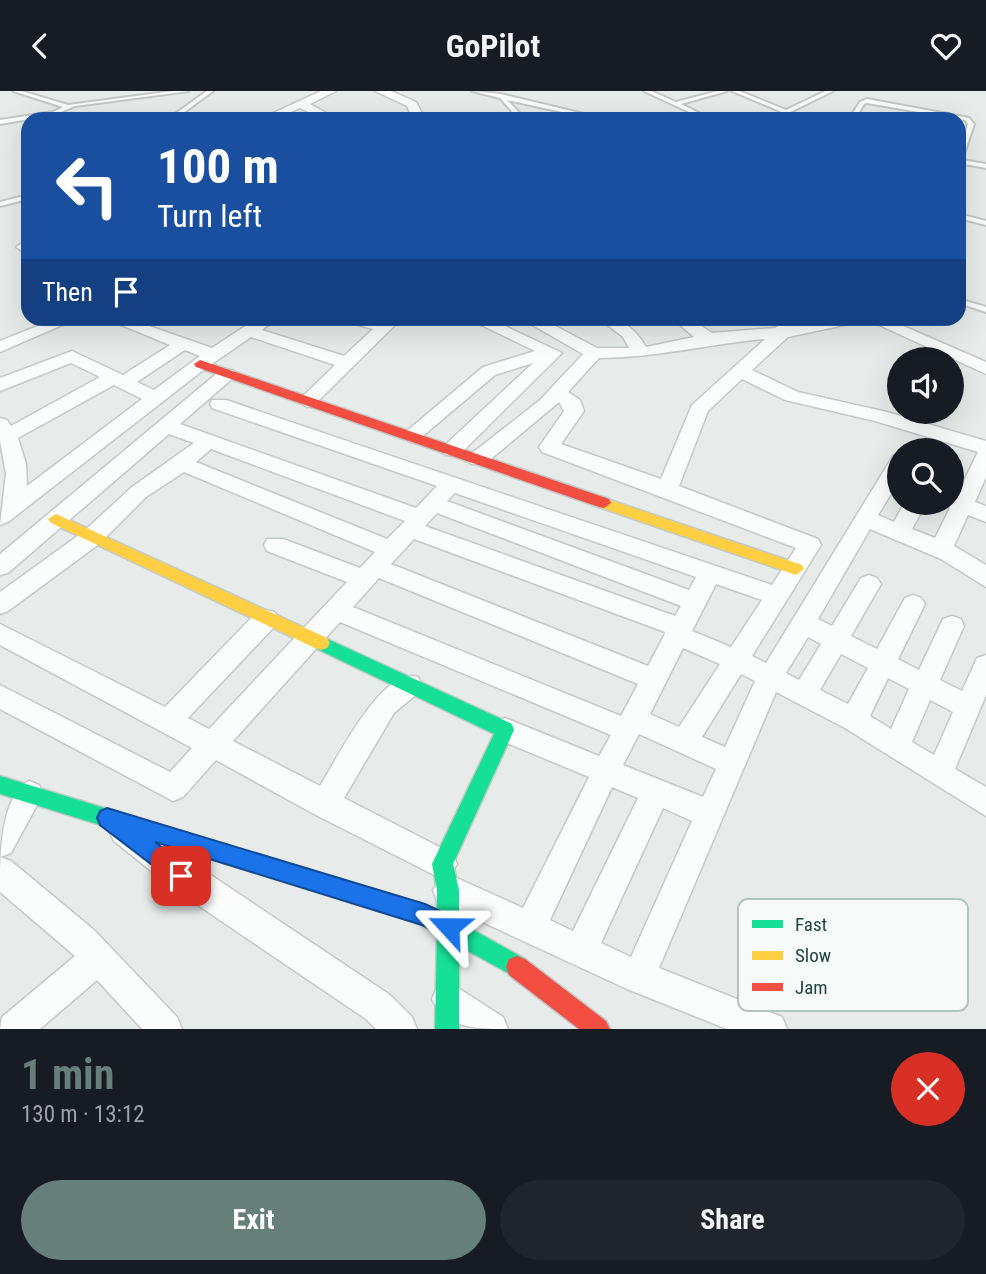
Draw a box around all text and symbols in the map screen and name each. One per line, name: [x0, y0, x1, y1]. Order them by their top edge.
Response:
icon: back: [21, 27, 59, 65]
text: GoPilot: [446, 27, 540, 65]
icon: heart: [927, 27, 965, 65]
text: 100 m: [157, 138, 279, 195]
icon: left: [42, 140, 133, 231]
text: Turn left: [157, 197, 262, 235]
icon: arrive: [107, 273, 145, 311]
text: Then: [42, 277, 93, 307]
map controls: [887, 347, 964, 515]
button: sound: [887, 347, 964, 424]
button: search: [887, 438, 964, 515]
pin: [151, 846, 211, 906]
icon: arrive: [162, 857, 200, 895]
position arrow: [412, 890, 486, 964]
legend: [738, 899, 968, 1011]
text: Fast: [795, 913, 827, 936]
text: Slow: [795, 944, 831, 967]
text: Jam: [795, 976, 828, 999]
text: 1 min: [21, 1050, 114, 1099]
button: close: [891, 1052, 965, 1126]
text: 130 m · 13:12: [21, 1101, 145, 1128]
button: Exit: [21, 1180, 486, 1260]
button: Share: [500, 1180, 965, 1260]

